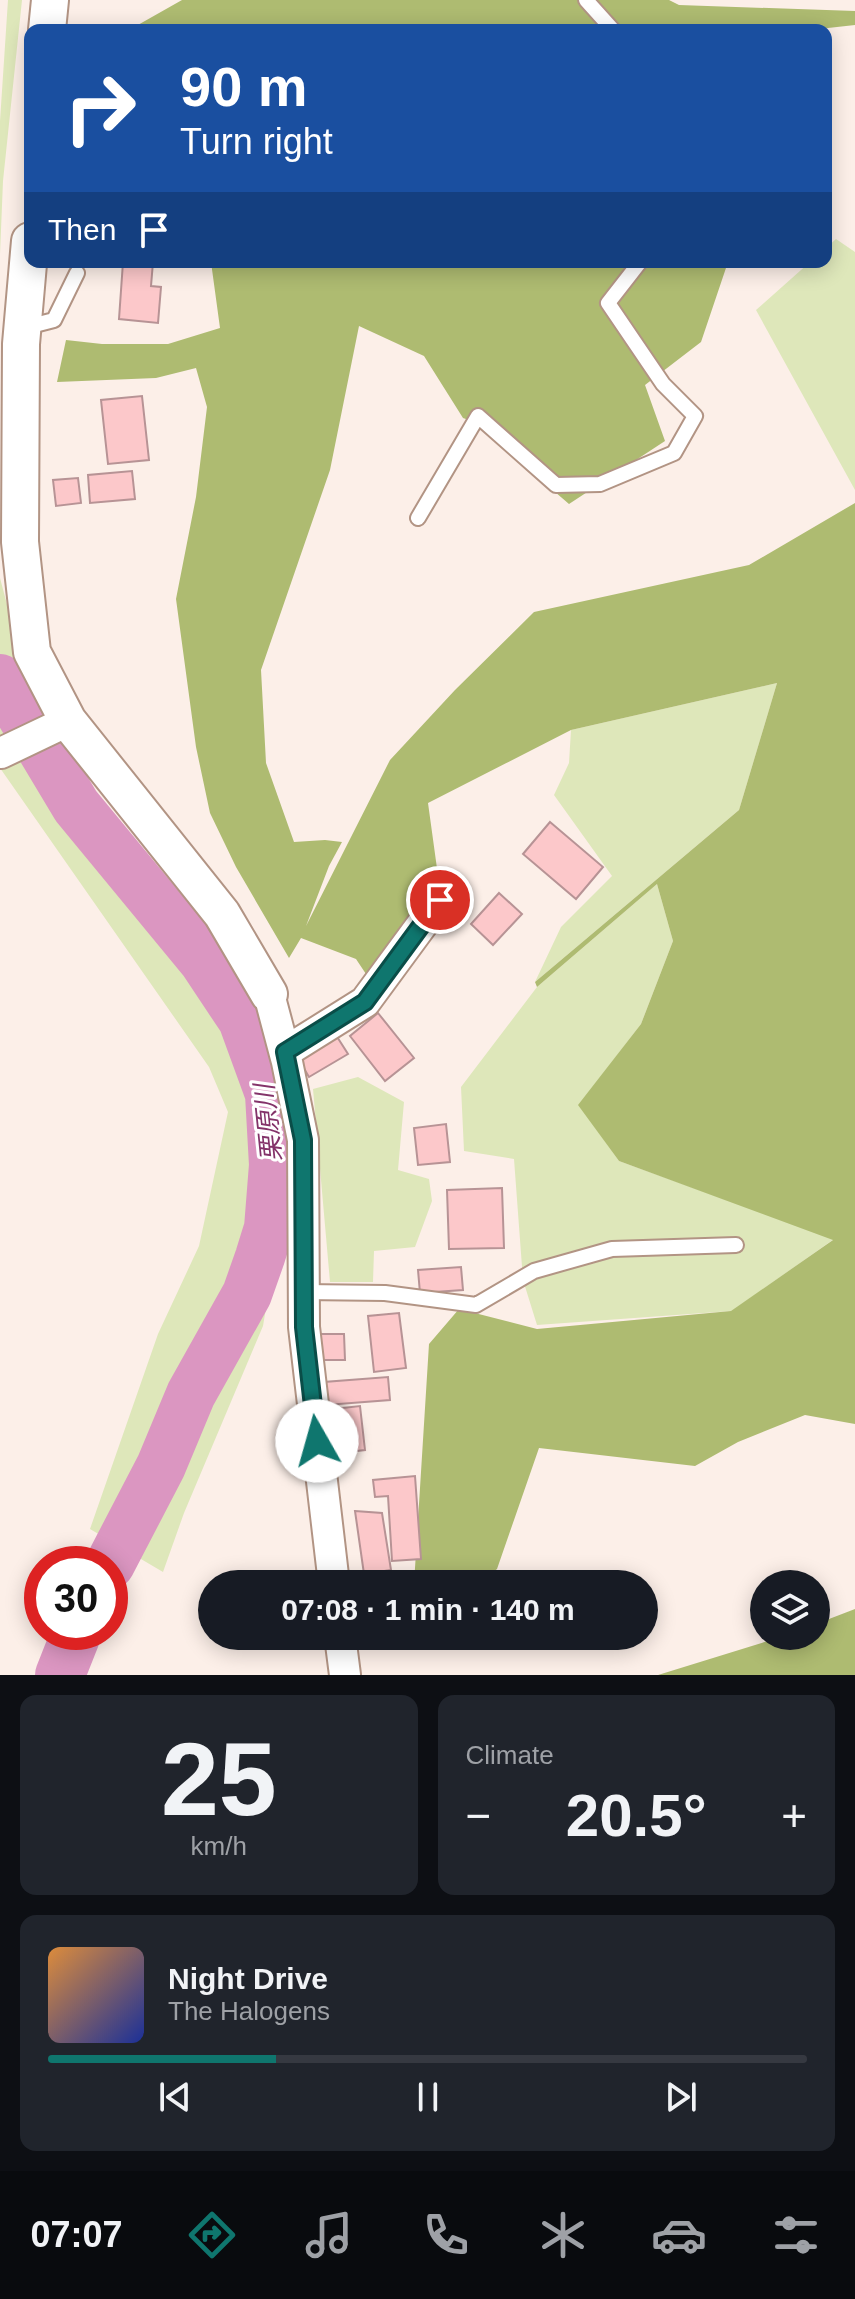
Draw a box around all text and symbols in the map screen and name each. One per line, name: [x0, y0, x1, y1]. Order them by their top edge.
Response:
text: 90 m: [180, 55, 308, 118]
icon: right: [48, 56, 152, 160]
text: Turn right: [180, 121, 333, 162]
icon: arrive: [132, 208, 176, 252]
text: Then: [48, 213, 116, 246]
pin: [406, 866, 474, 934]
icon: arrive: [418, 878, 462, 922]
water label: 栗原川: [249, 1080, 287, 1163]
position arrow: [275, 1399, 359, 1483]
speed limit sign: 30: [24, 1546, 128, 1650]
map controls: [750, 1570, 830, 1650]
button: layers: [750, 1570, 830, 1650]
text: 07:08 · 1 min · 140 m: [281, 1593, 575, 1626]
text: 25: [161, 1721, 277, 1837]
text: Climate: [466, 1740, 554, 1770]
text: 20.5°: [566, 1782, 707, 1849]
text: −: [466, 1791, 491, 1840]
text: +: [781, 1791, 807, 1840]
text: km/h: [191, 1831, 247, 1861]
text: Night Drive: [168, 1962, 328, 1995]
text: The Halogens: [168, 1996, 330, 2026]
icon: previous: [153, 2075, 197, 2119]
icon: pause: [406, 2075, 450, 2119]
icon: next: [659, 2075, 703, 2119]
icon: directions: [184, 2207, 240, 2263]
icon: music: [301, 2207, 357, 2263]
icon: phone: [418, 2207, 474, 2263]
icon: climate: [535, 2207, 591, 2263]
icon: car: [651, 2207, 707, 2263]
icon: filters: [768, 2207, 824, 2263]
text: 07:07: [30, 2214, 123, 2255]

